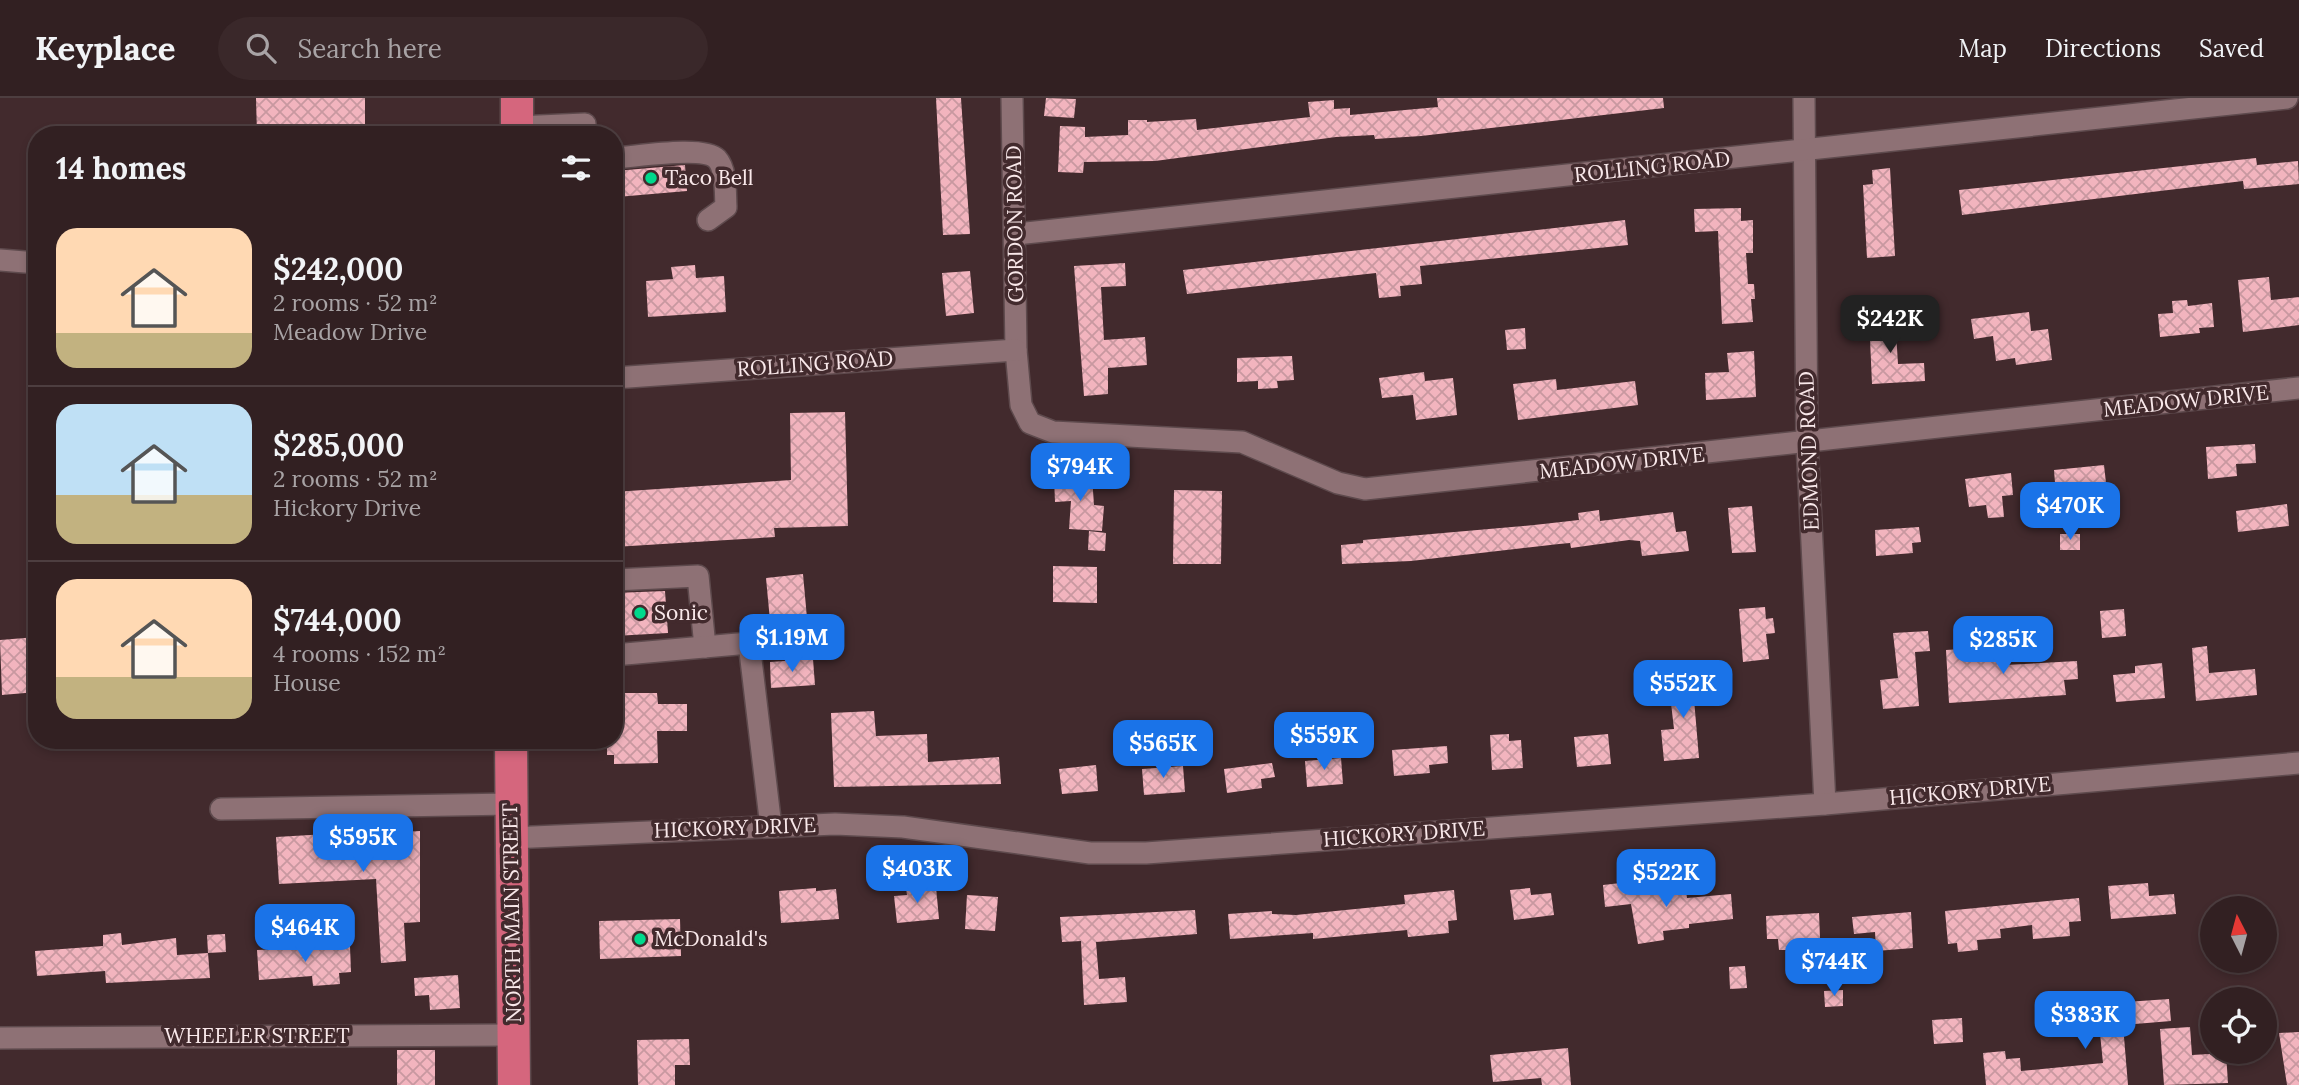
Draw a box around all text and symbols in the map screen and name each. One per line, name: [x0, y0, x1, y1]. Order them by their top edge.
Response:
search box: [218, 17, 708, 80]
text: Keyplace: [35, 27, 176, 69]
icon: search: [242, 29, 280, 67]
text: Search here: [298, 32, 442, 65]
text: Map: [1958, 33, 2007, 64]
text: Directions: [2045, 33, 2161, 64]
text: Saved: [2199, 33, 2264, 64]
street label: GORDON ROAD: [1000, 145, 1029, 303]
street label: ROLLING ROAD: [1573, 145, 1731, 188]
text: 14 homes: [56, 149, 186, 187]
icon: filters: [557, 149, 595, 187]
place label: Taco Bell: [665, 164, 754, 191]
marker: Taco Bell: [643, 170, 659, 186]
text: $242,000: [273, 250, 403, 288]
icon: home: [112, 256, 196, 340]
text: 2 rooms · 52 m²: [273, 288, 438, 317]
pin: $242K: [1841, 296, 1939, 355]
text: $242K: [1857, 303, 1924, 332]
text: Meadow Drive: [273, 317, 427, 346]
street label: ROLLING ROAD: [736, 345, 894, 382]
street label: EDMOND ROAD: [1792, 371, 1825, 531]
street label: MEADOW DRIVE: [2102, 378, 2270, 423]
text: $285,000: [273, 426, 404, 464]
icon: home: [112, 432, 196, 516]
street label: MEADOW DRIVE: [1538, 440, 1706, 485]
pin: $794K: [1031, 444, 1129, 503]
text: $794K: [1047, 451, 1113, 480]
text: 2 rooms · 52 m²: [273, 464, 438, 493]
pin: $470K: [2021, 482, 2119, 542]
text: $470K: [2036, 490, 2104, 519]
text: Hickory Drive: [273, 493, 421, 522]
place label: Sonic: [654, 599, 708, 626]
text: $744,000: [273, 601, 402, 639]
marker: Sonic: [632, 605, 648, 621]
icon: home: [112, 607, 196, 691]
pin: $1.19M: [735, 614, 849, 674]
pin: $285K: [1954, 616, 2052, 676]
text: $1.19M: [755, 622, 829, 651]
text: $285K: [1969, 624, 2037, 653]
text: 4 rooms · 152 m²: [273, 639, 446, 668]
pin: $552K: [1634, 660, 1732, 720]
text: House: [273, 668, 341, 697]
text: $552K: [1650, 668, 1717, 697]
pin: $559K: [1275, 712, 1373, 772]
pin: $565K: [1114, 720, 1212, 780]
text: $559K: [1290, 720, 1358, 749]
text: $565K: [1129, 728, 1197, 757]
street label: HICKORY DRIVE: [1888, 770, 2052, 811]
street label: NORTH MAIN STREET: [496, 803, 527, 1023]
street label: HICKORY DRIVE: [653, 811, 817, 844]
pin: $595K: [314, 814, 412, 874]
street label: HICKORY DRIVE: [1322, 814, 1486, 853]
text: $595K: [329, 822, 397, 851]
pin: $403K: [868, 846, 966, 905]
pin: $522K: [1617, 850, 1715, 909]
text: $403K: [882, 853, 952, 882]
text: $522K: [1633, 857, 1699, 886]
north arrow: [2200, 896, 2277, 973]
map controls: [2200, 896, 2277, 1064]
pin: $464K: [256, 904, 354, 964]
text: $464K: [271, 912, 339, 941]
place label: McDonald's: [654, 925, 768, 952]
marker: McDonald's: [632, 931, 648, 947]
pin: $744K: [1785, 939, 1883, 998]
text: $744K: [1801, 946, 1867, 975]
button: locate: [2200, 987, 2277, 1064]
pin: $383K: [2036, 992, 2134, 1051]
text: $383K: [2051, 999, 2119, 1028]
street label: WHEELER STREET: [164, 1022, 350, 1049]

